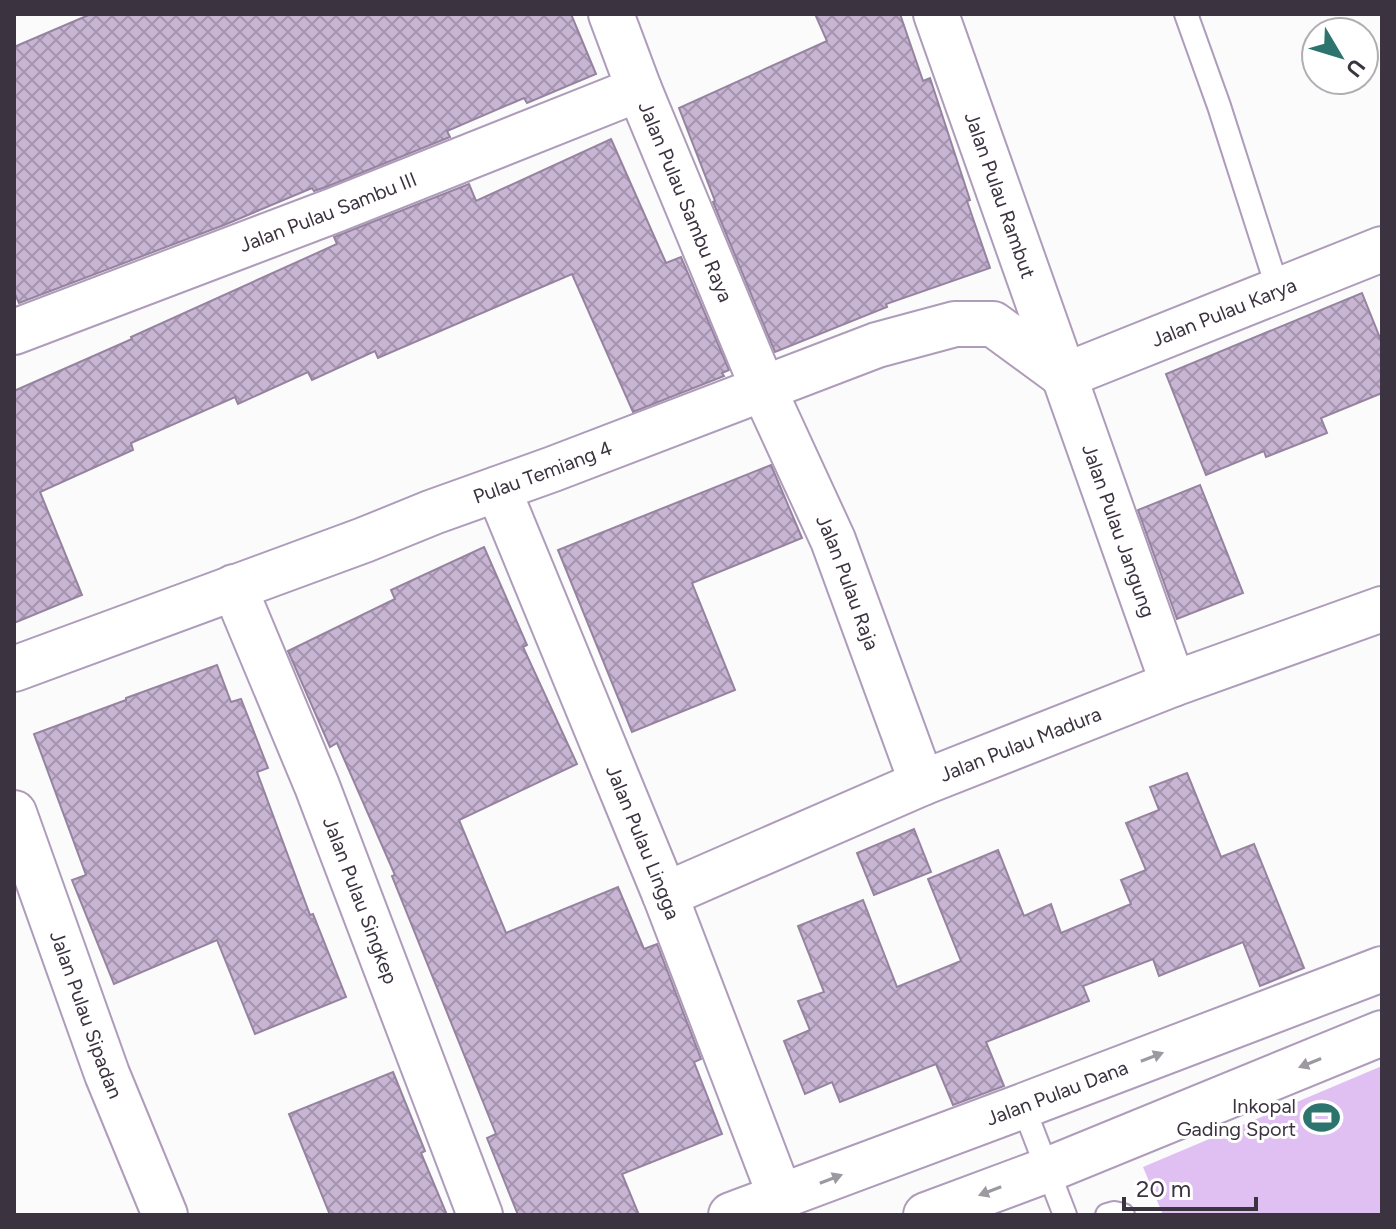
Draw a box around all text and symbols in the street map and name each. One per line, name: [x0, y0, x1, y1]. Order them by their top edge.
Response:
north arrow: [1300, 16, 1380, 96]
text: U: [1340, 54, 1371, 82]
street label: Jalan Pulau Sambu Raya: [633, 98, 738, 306]
street label: Jalan Pulau Rambut: [960, 109, 1041, 281]
street label: Jalan Pulau Sambu III: [236, 167, 420, 257]
street label: Jalan Pulau Karya: [1148, 272, 1300, 352]
street label: Pulau Temiang 4: [470, 436, 615, 509]
street label: Jalan Pulau Jangung: [1077, 441, 1160, 621]
street label: Jalan Pulau Raja: [811, 511, 884, 653]
street label: Jalan Pulau Madura: [936, 702, 1105, 787]
street label: Jalan Pulau Lingga: [601, 762, 685, 923]
street label: Jalan Pulau Singkep: [318, 814, 403, 987]
street label: Jalan Pulau Sipadan: [45, 927, 128, 1102]
one-way arrow: [1140, 1050, 1164, 1063]
street label: Jalan Pulau Dana: [983, 1055, 1131, 1131]
one-way arrow: [1298, 1056, 1322, 1069]
place label: Inkopal Gading Sport: [1176, 1094, 1296, 1141]
sports icon: Inkopal Gading Sport: [1303, 1098, 1341, 1136]
scale bar: [1124, 1161, 1256, 1211]
one-way arrow: [819, 1172, 843, 1185]
text: 20 m: [1136, 1174, 1191, 1203]
one-way arrow: [978, 1185, 1002, 1198]

